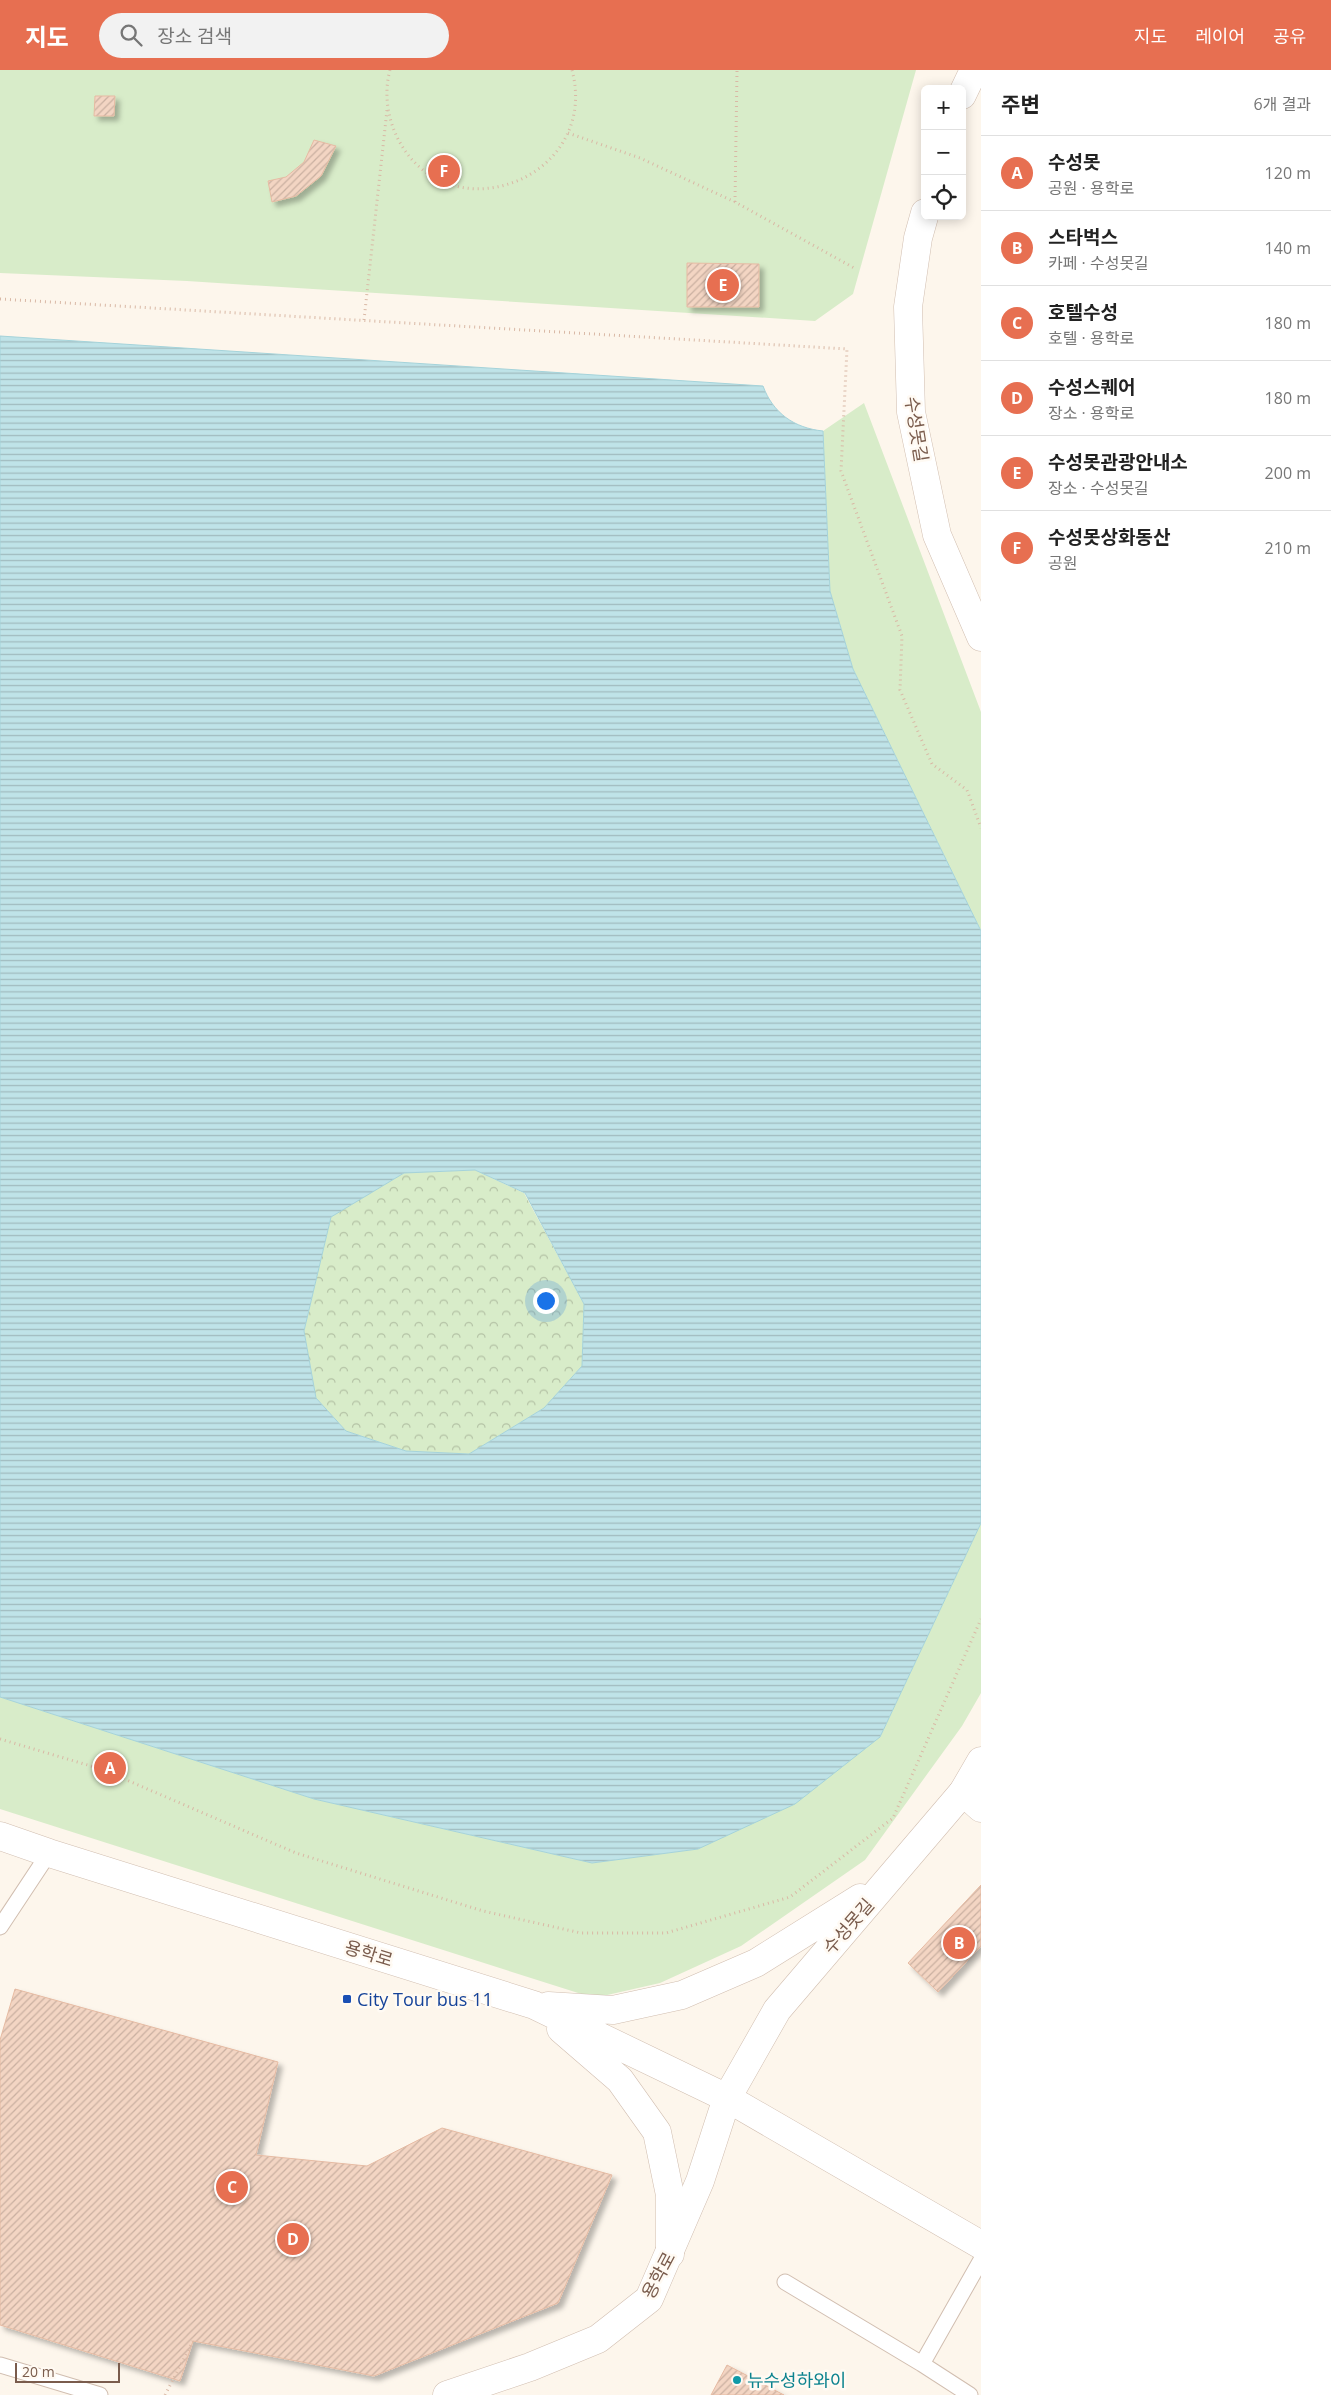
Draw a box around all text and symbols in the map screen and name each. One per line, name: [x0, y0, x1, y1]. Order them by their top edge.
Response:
search box: [99, 13, 449, 58]
text: 지도: [25, 20, 69, 53]
icon: search: [117, 21, 145, 49]
text: 장소 검색: [157, 23, 232, 49]
text: 지도: [1134, 24, 1167, 48]
text: 레이어: [1195, 24, 1245, 48]
text: 공유: [1273, 24, 1306, 48]
map controls: [921, 85, 966, 220]
button: +: [921, 85, 966, 130]
text: 주변: [1001, 90, 1040, 118]
text: 6개 결과: [1254, 93, 1311, 115]
button: −: [921, 130, 966, 175]
text: 수성못: [1048, 149, 1100, 175]
pin: F: [428, 152, 460, 190]
text: A: [1011, 162, 1023, 184]
text: 120 m: [1265, 162, 1311, 184]
button: locate: [921, 175, 966, 220]
text: 공원 · 용학로: [1048, 177, 1134, 199]
text: 스타벅스: [1048, 224, 1118, 250]
text: B: [1012, 237, 1022, 259]
text: 140 m: [1265, 237, 1311, 259]
text: 카페 · 수성못길: [1048, 252, 1149, 274]
pin: E: [707, 266, 739, 304]
text: 호텔수성: [1048, 299, 1118, 325]
text: C: [1012, 312, 1022, 334]
text: 180 m: [1265, 312, 1311, 334]
text: 호텔 · 용학로: [1048, 327, 1134, 349]
text: 수성스퀘어: [1048, 374, 1135, 400]
text: D: [1011, 387, 1023, 409]
text: 180 m: [1265, 387, 1311, 409]
street label: 수성못길: [900, 394, 934, 464]
text: 장소 · 용학로: [1048, 402, 1134, 424]
text: 수성못관광안내소: [1048, 449, 1188, 475]
text: E: [1013, 462, 1021, 484]
text: 200 m: [1265, 462, 1311, 484]
text: 장소 · 수성못길: [1048, 477, 1149, 499]
text: 수성못상화동산: [1048, 524, 1170, 550]
text: F: [1013, 537, 1021, 559]
text: 210 m: [1265, 537, 1311, 559]
text: 공원: [1048, 552, 1077, 574]
your location: [533, 1288, 559, 1314]
pin: A: [94, 1749, 126, 1787]
street label: 수성못길: [817, 1893, 879, 1959]
pin: B: [943, 1924, 975, 1962]
street label: 용학로: [342, 1934, 396, 1972]
place label: City Tour bus 11: [357, 1987, 493, 2011]
marker: City Tour bus 11: [341, 1993, 353, 2005]
pin: C: [216, 2168, 248, 2206]
pin: D: [277, 2220, 309, 2258]
street label: 용학로: [636, 2247, 680, 2303]
scale bar: [15, 2360, 120, 2383]
text: 20 m: [22, 2362, 55, 2381]
place label: 뉴수성하와이: [747, 2368, 846, 2392]
marker: 뉴수성하와이: [731, 2374, 743, 2386]

